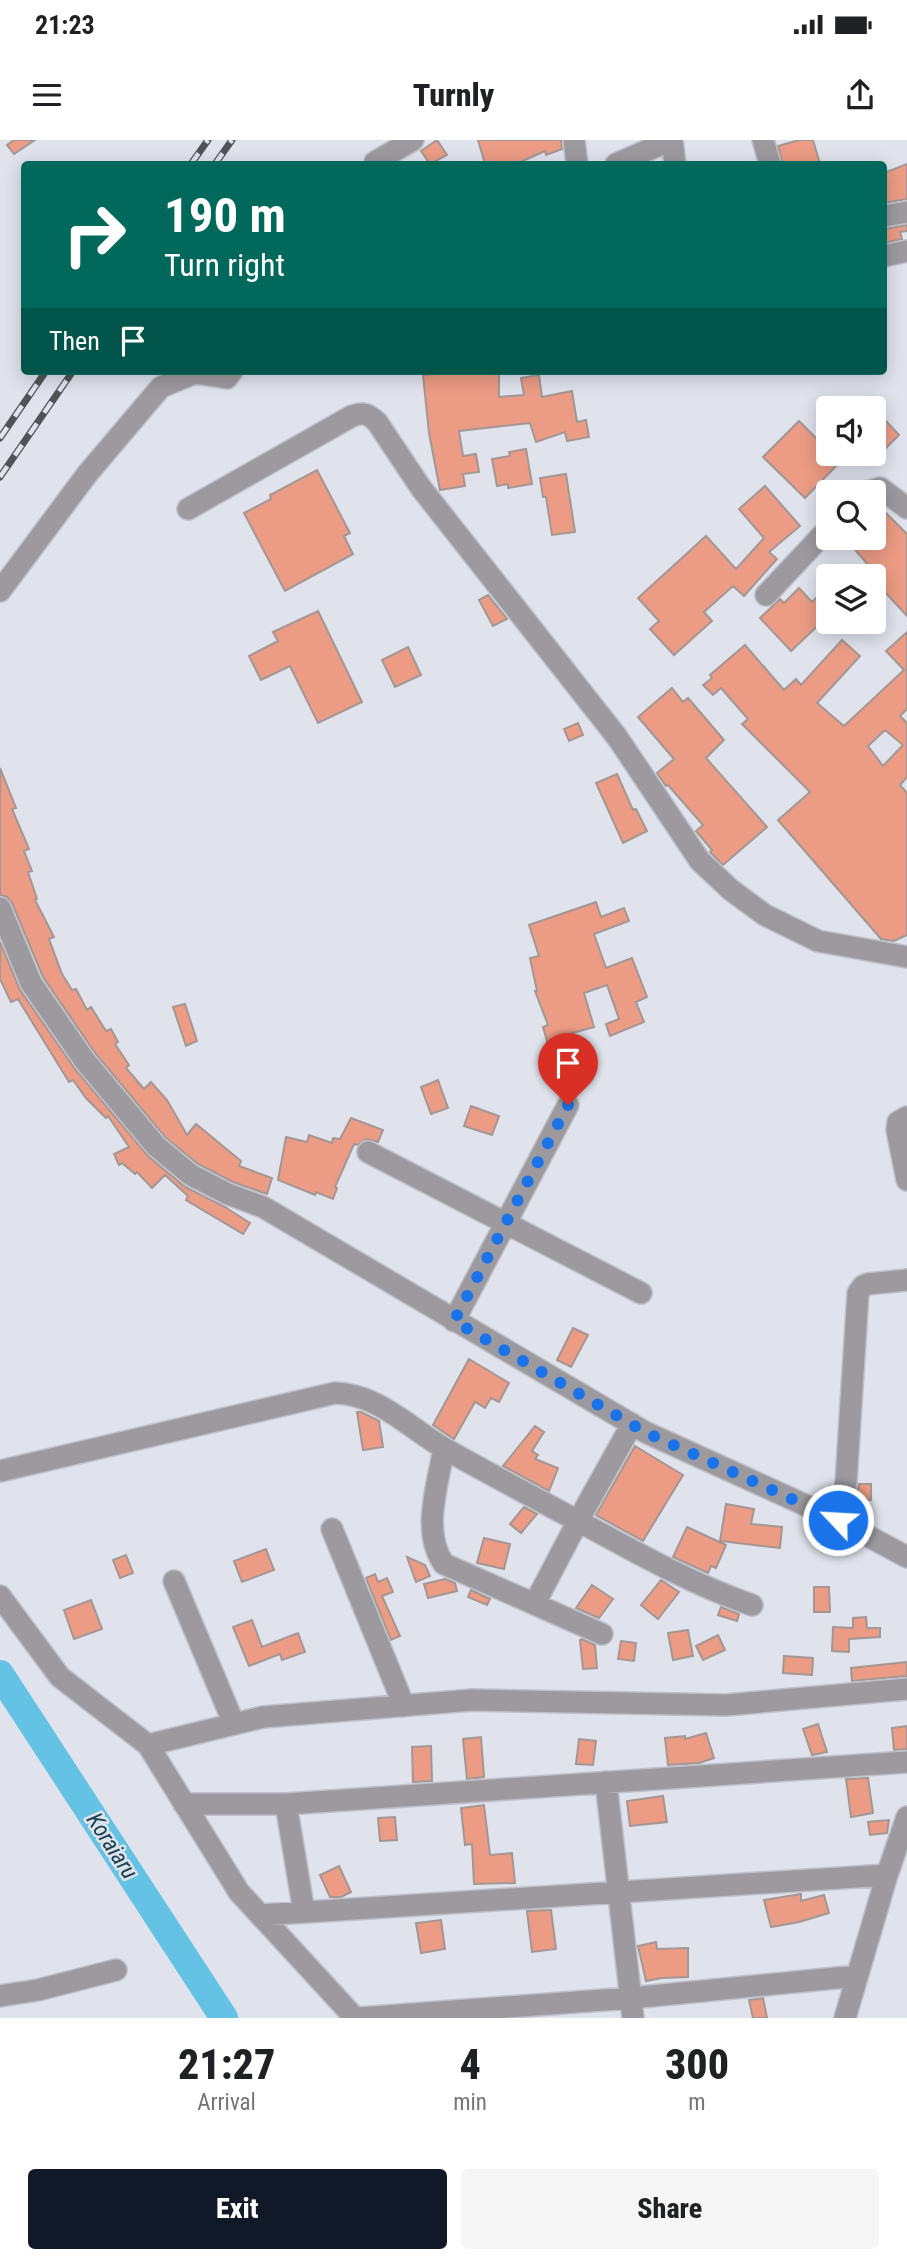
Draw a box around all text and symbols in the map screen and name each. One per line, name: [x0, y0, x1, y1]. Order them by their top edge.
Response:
text: 21:23: [35, 10, 95, 40]
icon: menu: [28, 76, 66, 114]
text: Turnly: [413, 76, 494, 114]
icon: share: [841, 76, 879, 114]
text: 190 m: [164, 187, 286, 244]
icon: right: [49, 189, 140, 280]
text: Turn right: [164, 246, 285, 284]
icon: arrive: [114, 322, 152, 360]
text: Then: [49, 326, 100, 356]
map controls: [816, 396, 886, 634]
button: sound: [816, 396, 886, 466]
button: search: [816, 480, 886, 550]
button: layers: [816, 564, 886, 634]
pin: [538, 1033, 598, 1105]
icon: arrive: [549, 1044, 587, 1082]
position arrow: [801, 1483, 875, 1557]
water label: Koraiaru: [81, 1808, 143, 1884]
text: 21:27: [178, 2040, 275, 2089]
text: 4: [459, 2040, 481, 2089]
text: 300: [665, 2040, 729, 2089]
text: Arrival: [197, 2089, 256, 2116]
text: min: [453, 2089, 487, 2116]
text: m: [688, 2089, 706, 2116]
button: Exit: [28, 2169, 447, 2249]
button: Share: [461, 2169, 879, 2249]

